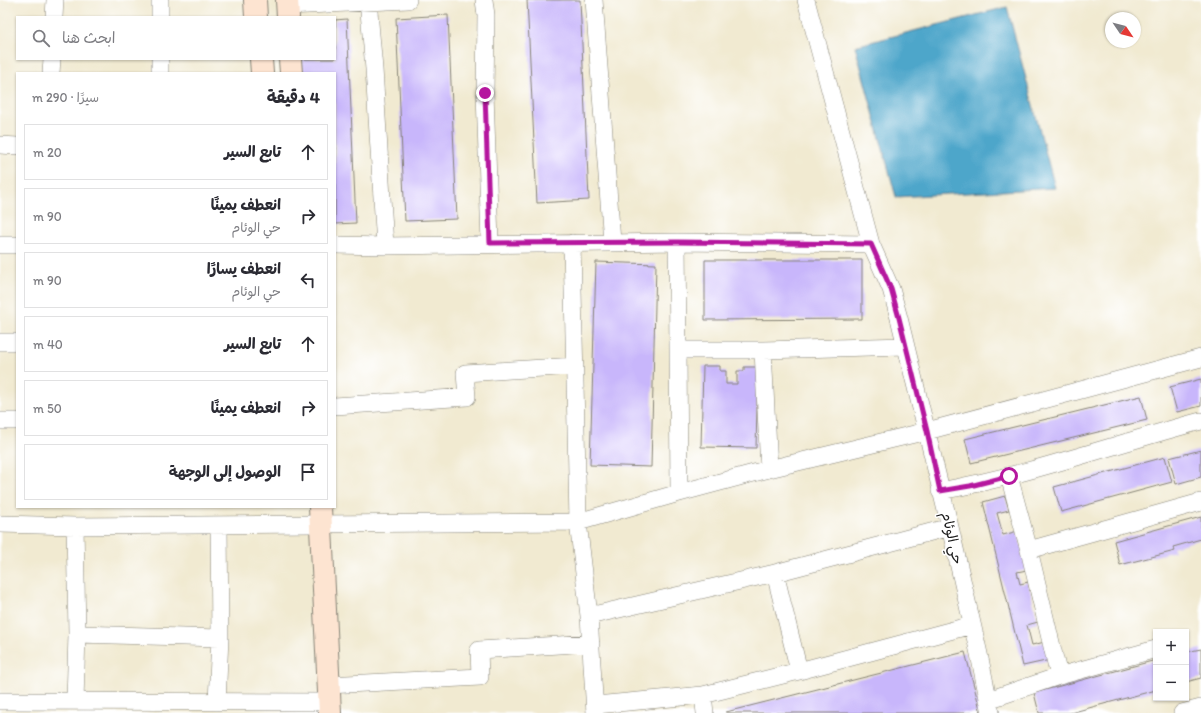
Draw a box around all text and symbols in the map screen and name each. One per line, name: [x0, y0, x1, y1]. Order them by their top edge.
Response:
north arrow: [1105, 12, 1141, 48]
search box: [16, 16, 336, 60]
icon: search: [30, 27, 52, 49]
text: ابحث هنا: [62, 29, 116, 47]
route end: [476, 84, 494, 102]
text: 4 دقيقة: [267, 87, 320, 107]
text: سيرًا · 290 m: [32, 90, 99, 105]
icon: ahead: [297, 141, 319, 163]
text: تابع السير: [224, 143, 281, 161]
text: 20 m: [33, 145, 62, 160]
text: انعطف يمينًا: [211, 196, 281, 214]
icon: right: [297, 205, 319, 227]
text: 90 m: [33, 209, 62, 224]
text: حي الوئام: [231, 220, 281, 235]
text: انعطف يسارًا: [207, 260, 281, 278]
icon: left: [297, 269, 319, 291]
text: 90 m: [33, 273, 62, 288]
text: حي الوئام: [231, 284, 281, 299]
icon: ahead: [297, 333, 319, 355]
text: تابع السير: [224, 335, 281, 353]
text: 40 m: [33, 337, 63, 352]
icon: right: [297, 397, 319, 419]
text: انعطف يمينًا: [211, 399, 281, 417]
text: 50 m: [33, 401, 62, 416]
icon: arrive: [297, 461, 319, 483]
text: الوصول إلى الوجهة: [169, 463, 281, 481]
route start: [1000, 467, 1018, 485]
street label: حي الوئام: [934, 510, 966, 567]
map controls: [1153, 629, 1189, 701]
button: +: [1153, 629, 1189, 665]
button: −: [1153, 665, 1189, 701]

